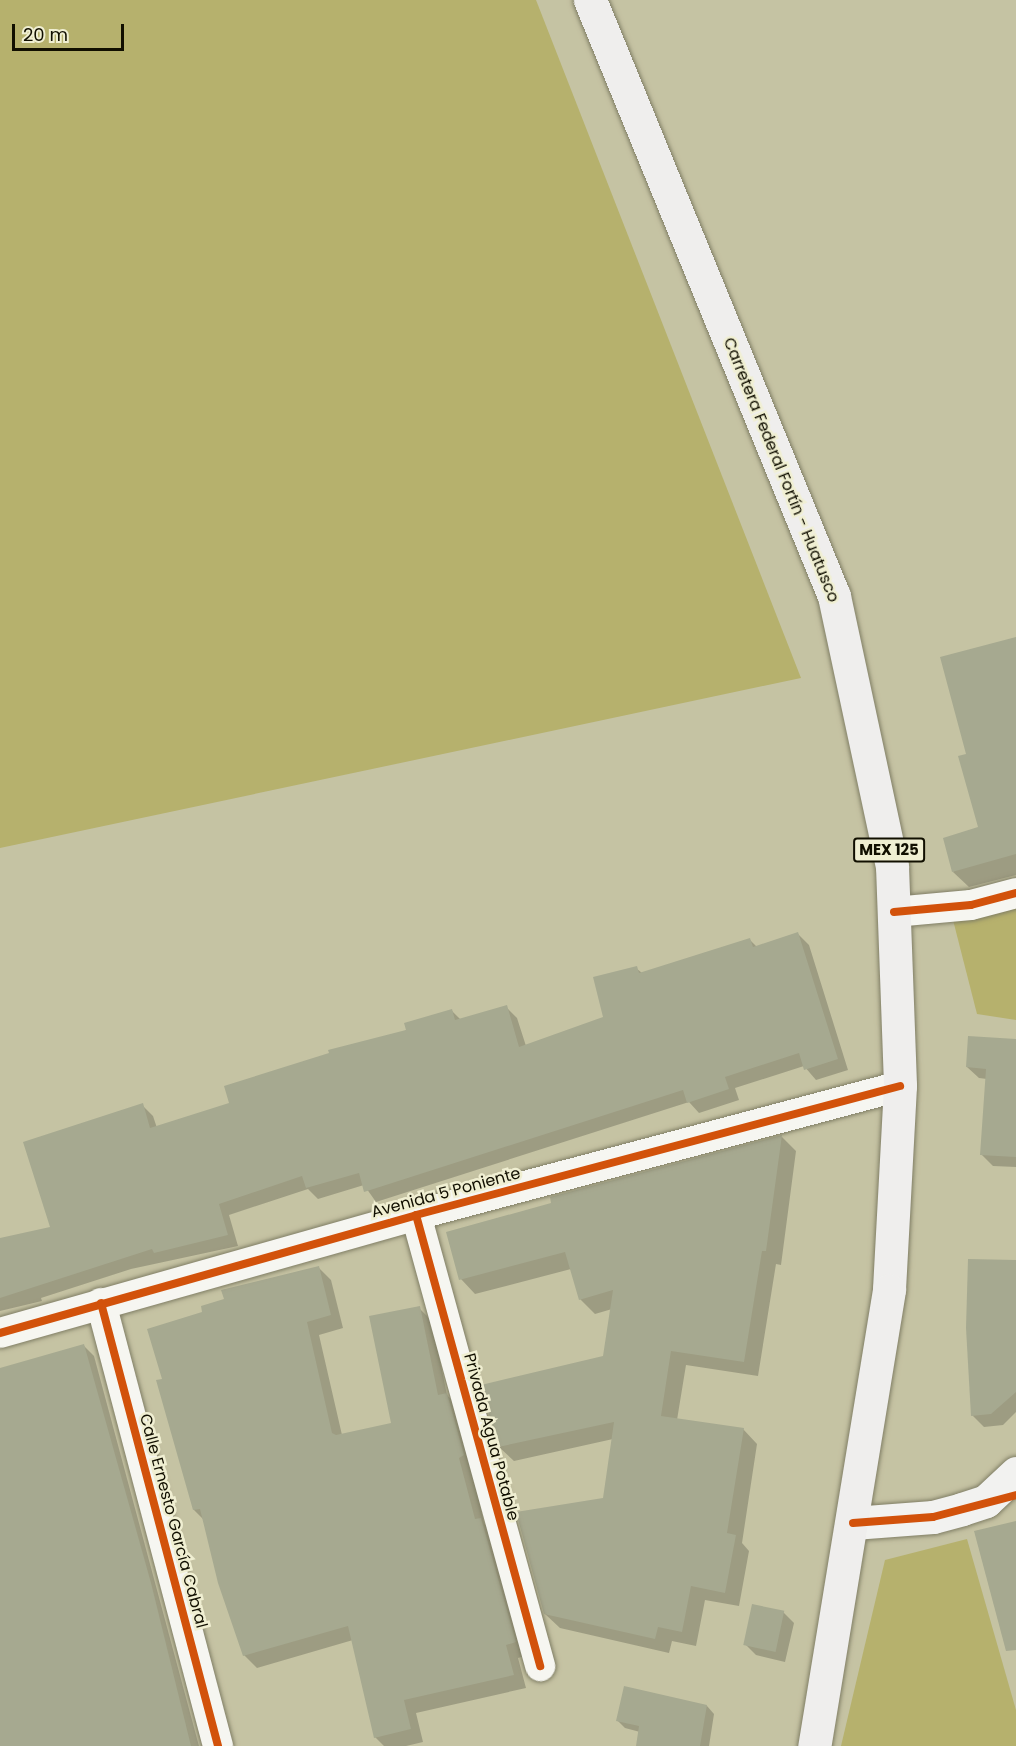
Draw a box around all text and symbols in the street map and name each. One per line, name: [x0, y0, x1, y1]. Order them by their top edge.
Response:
scale bar: [15, 12, 128, 50]
text: 20 m: [23, 22, 68, 47]
street label: Carretera Federal Fortín - Huatusco: [719, 335, 843, 605]
road number: MEX 125: [853, 838, 925, 862]
street label: Avenida 5 Poniente: [369, 1164, 523, 1222]
street label: Privada Agua Potable: [459, 1351, 523, 1523]
street label: Calle Ernesto García Cabral: [135, 1412, 211, 1630]

